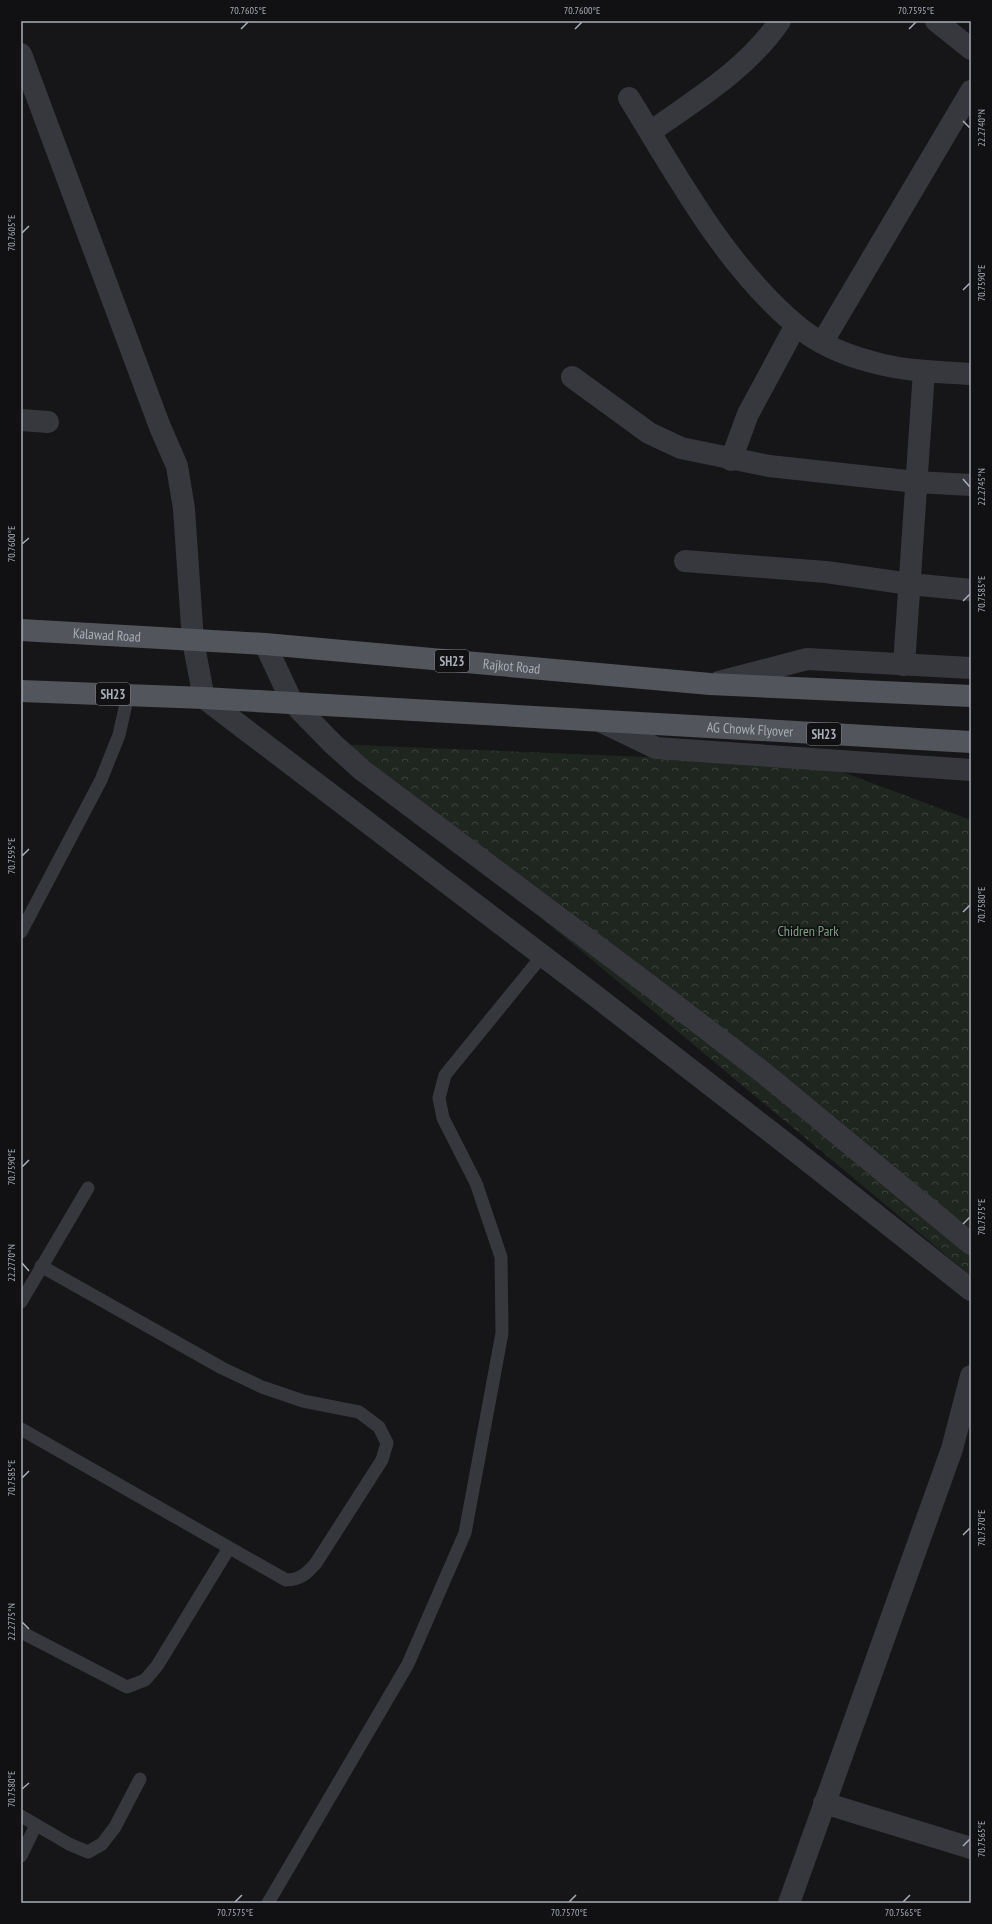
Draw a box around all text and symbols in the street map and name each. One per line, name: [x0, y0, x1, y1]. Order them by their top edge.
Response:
text: 70.7605°E: [230, 4, 266, 17]
text: 70.7600°E: [564, 4, 600, 17]
text: 70.7595°E: [898, 4, 934, 17]
text: 22.2740°N: [975, 109, 988, 147]
text: 70.7605°E: [5, 215, 18, 251]
text: 70.7590°E: [975, 265, 988, 301]
text: 22.2745°N: [975, 468, 988, 506]
text: 70.7600°E: [5, 526, 18, 562]
text: 70.7585°E: [975, 576, 988, 612]
street label: Kalawad Road: [72, 624, 141, 646]
road number: SH23: [435, 650, 469, 672]
street label: Rajkot Road: [482, 655, 541, 678]
road number: SH23: [96, 683, 130, 705]
street label: AG Chowk Flyover: [706, 718, 794, 741]
road number: SH23: [807, 723, 841, 745]
text: 70.7595°E: [5, 838, 18, 874]
text: 70.7580°E: [975, 887, 988, 923]
park label: Chidren Park: [777, 922, 839, 940]
text: 70.7590°E: [5, 1149, 18, 1185]
text: 70.7575°E: [975, 1199, 988, 1235]
text: 22.2770°N: [5, 1244, 18, 1282]
text: 70.7585°E: [5, 1460, 18, 1496]
text: 70.7570°E: [975, 1510, 988, 1546]
text: 22.2775°N: [5, 1603, 18, 1641]
text: 70.7580°E: [5, 1771, 18, 1807]
text: 70.7565°E: [975, 1821, 988, 1857]
text: 70.7575°E: [217, 1906, 253, 1919]
text: 70.7570°E: [551, 1906, 587, 1919]
text: 70.7565°E: [885, 1906, 921, 1919]

